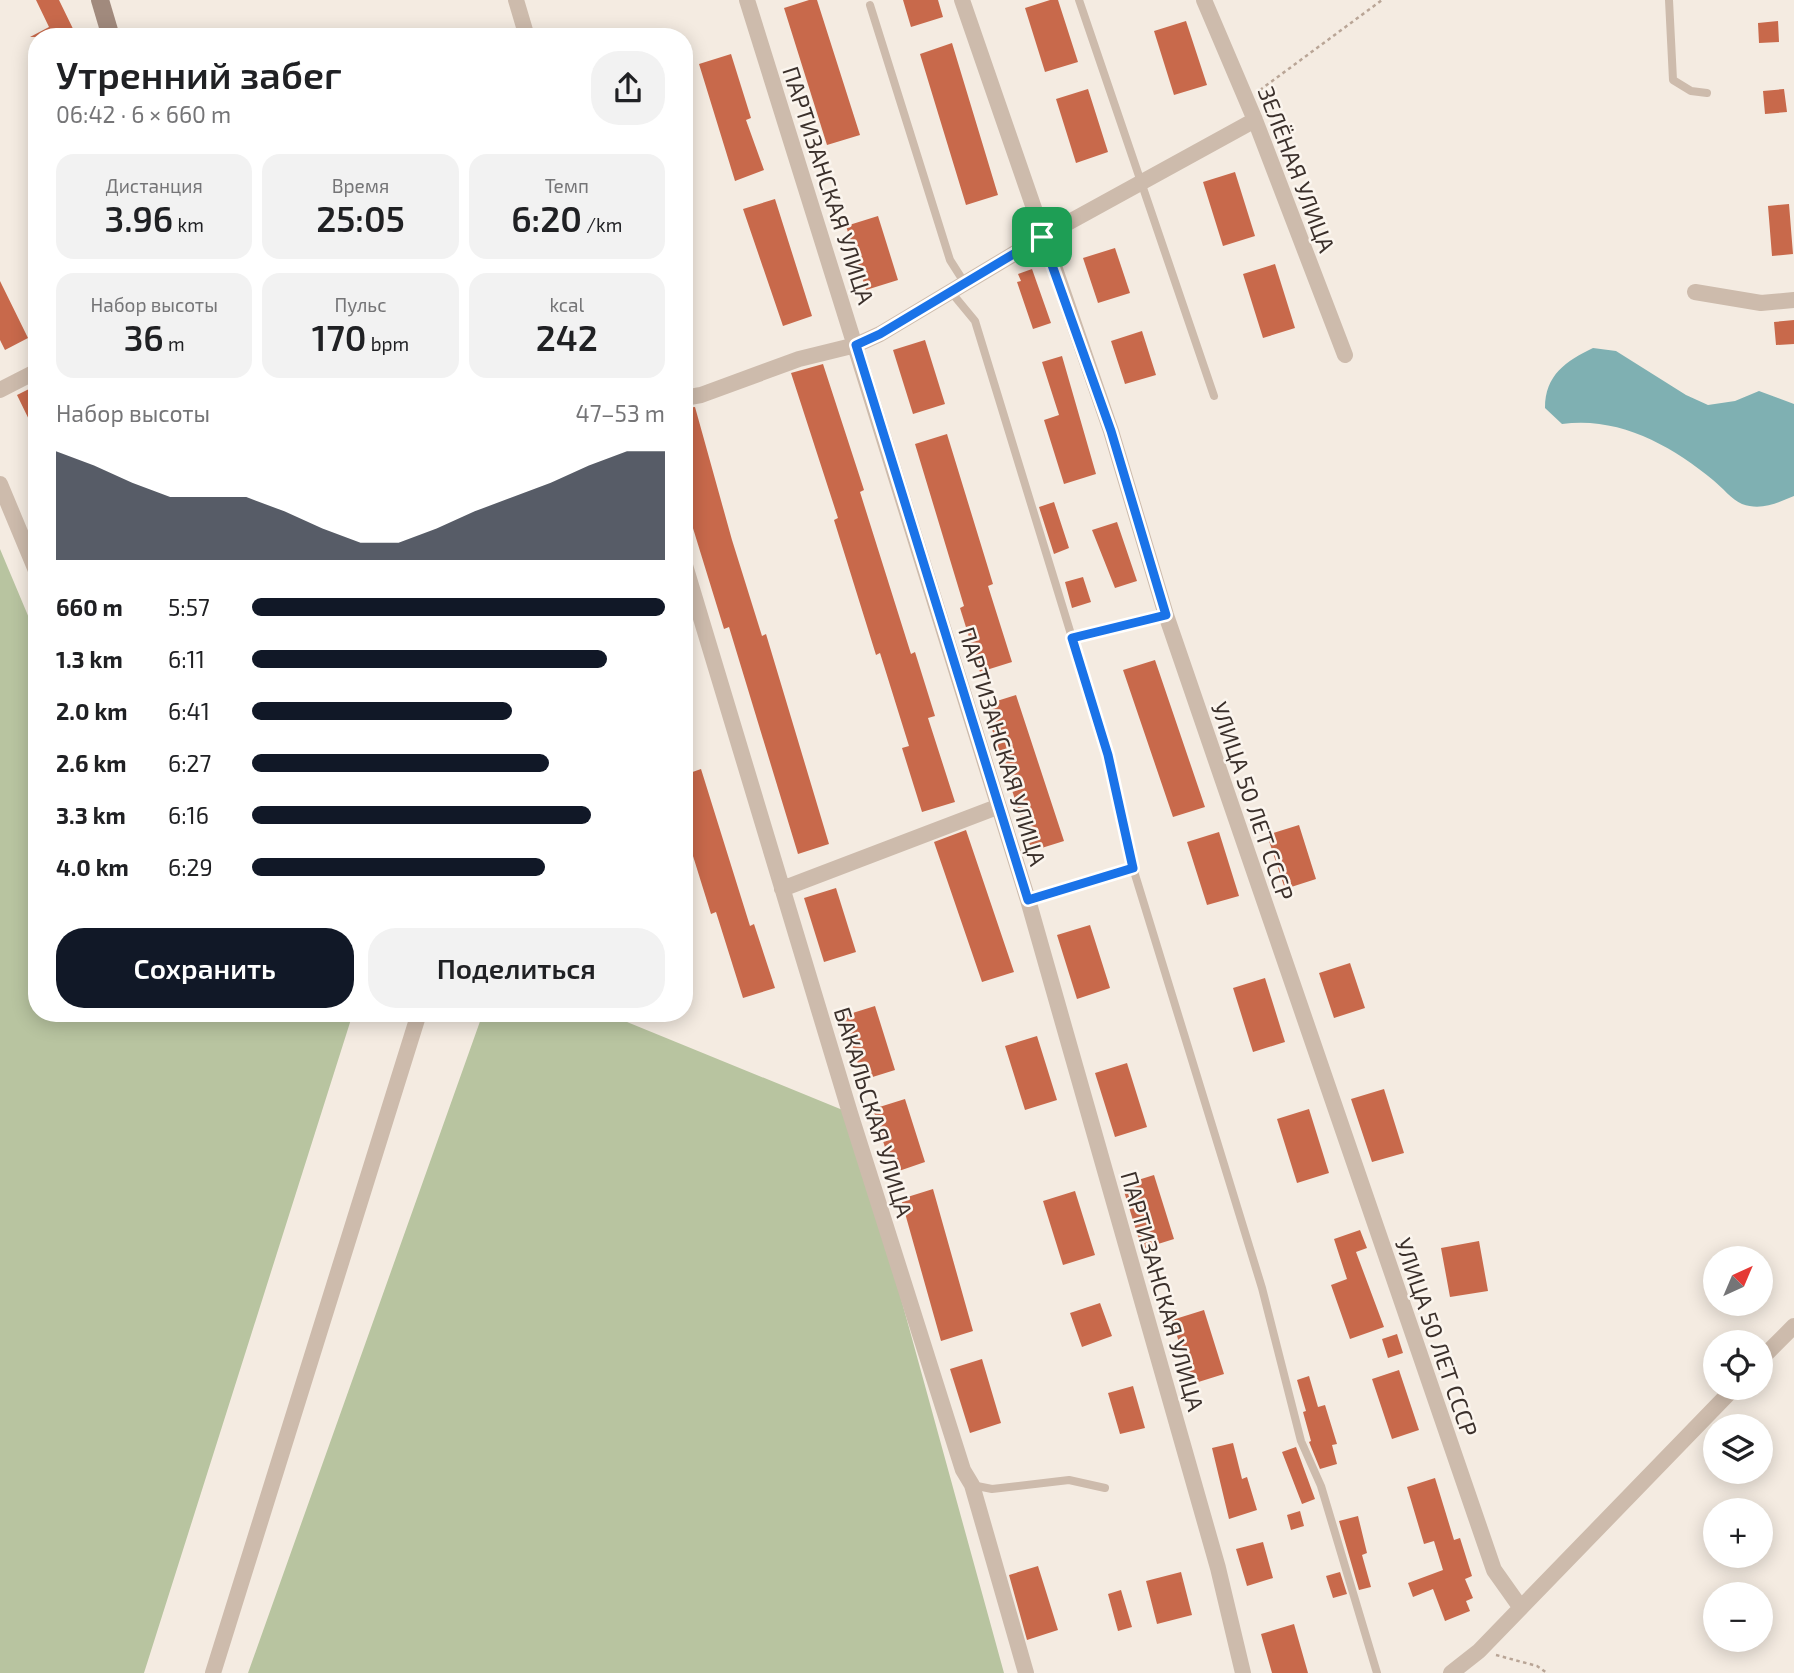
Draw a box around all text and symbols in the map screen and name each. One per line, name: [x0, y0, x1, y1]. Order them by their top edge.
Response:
text: Утренний забег: [56, 51, 342, 97]
button: share: [591, 51, 665, 125]
street label: ПАРТИЗАНСКАЯ УЛИЦА: [777, 63, 881, 308]
street label: ЗЕЛЁНАЯ УЛИЦА: [1253, 82, 1342, 256]
text: 06:42 · 6 × 660 m: [56, 100, 231, 128]
text: Дистанция: [106, 174, 203, 197]
text: Время: [332, 174, 389, 197]
text: Темп: [545, 174, 589, 197]
text: 3.96: [105, 197, 173, 239]
text: 25:05: [316, 197, 405, 239]
text: 6:20: [511, 197, 582, 239]
pin: [1012, 207, 1072, 267]
text: km: [173, 213, 204, 236]
text: /km: [582, 213, 622, 236]
icon: arrive: [1023, 218, 1061, 256]
text: Набор высоты: [90, 293, 218, 316]
text: Пульс: [334, 293, 387, 316]
text: kcal: [549, 293, 584, 316]
text: 36: [124, 316, 164, 358]
text: 170: [312, 316, 366, 358]
text: 242: [536, 316, 598, 358]
text: m: [164, 332, 185, 355]
text: bpm: [366, 332, 409, 355]
text: Набор высоты: [56, 399, 210, 427]
text: 47–53 m: [576, 399, 665, 427]
text: 660 m: [56, 593, 123, 621]
text: 5:57: [168, 593, 210, 621]
street label: ПАРТИЗАНСКАЯ УЛИЦА: [953, 623, 1053, 869]
text: 1.3 km: [56, 645, 123, 673]
text: 6:11: [168, 645, 205, 673]
text: 2.0 km: [56, 697, 128, 725]
text: 6:41: [168, 697, 210, 725]
street label: УЛИЦА 50 ЛЕТ СССР: [1206, 698, 1300, 904]
text: 2.6 km: [56, 749, 127, 777]
text: 6:27: [168, 749, 211, 777]
text: 3.3 km: [56, 801, 126, 829]
text: 6:16: [168, 801, 209, 829]
text: 4.0 km: [56, 853, 129, 881]
text: 6:29: [168, 853, 213, 881]
button: Сохранить: [56, 928, 354, 1008]
button: Поделиться: [368, 928, 665, 1008]
street label: БАКАЛЬСКАЯ УЛИЦА: [829, 1004, 919, 1221]
street label: ПАРТИЗАНСКАЯ УЛИЦА: [1115, 1168, 1211, 1415]
street label: УЛИЦА 50 ЛЕТ СССР: [1390, 1234, 1484, 1440]
north arrow: [1703, 1246, 1773, 1316]
map controls: [1703, 1246, 1773, 1652]
button: locate: [1703, 1330, 1773, 1400]
button: layers: [1703, 1414, 1773, 1484]
button: +: [1703, 1498, 1773, 1568]
button: −: [1703, 1582, 1773, 1652]

